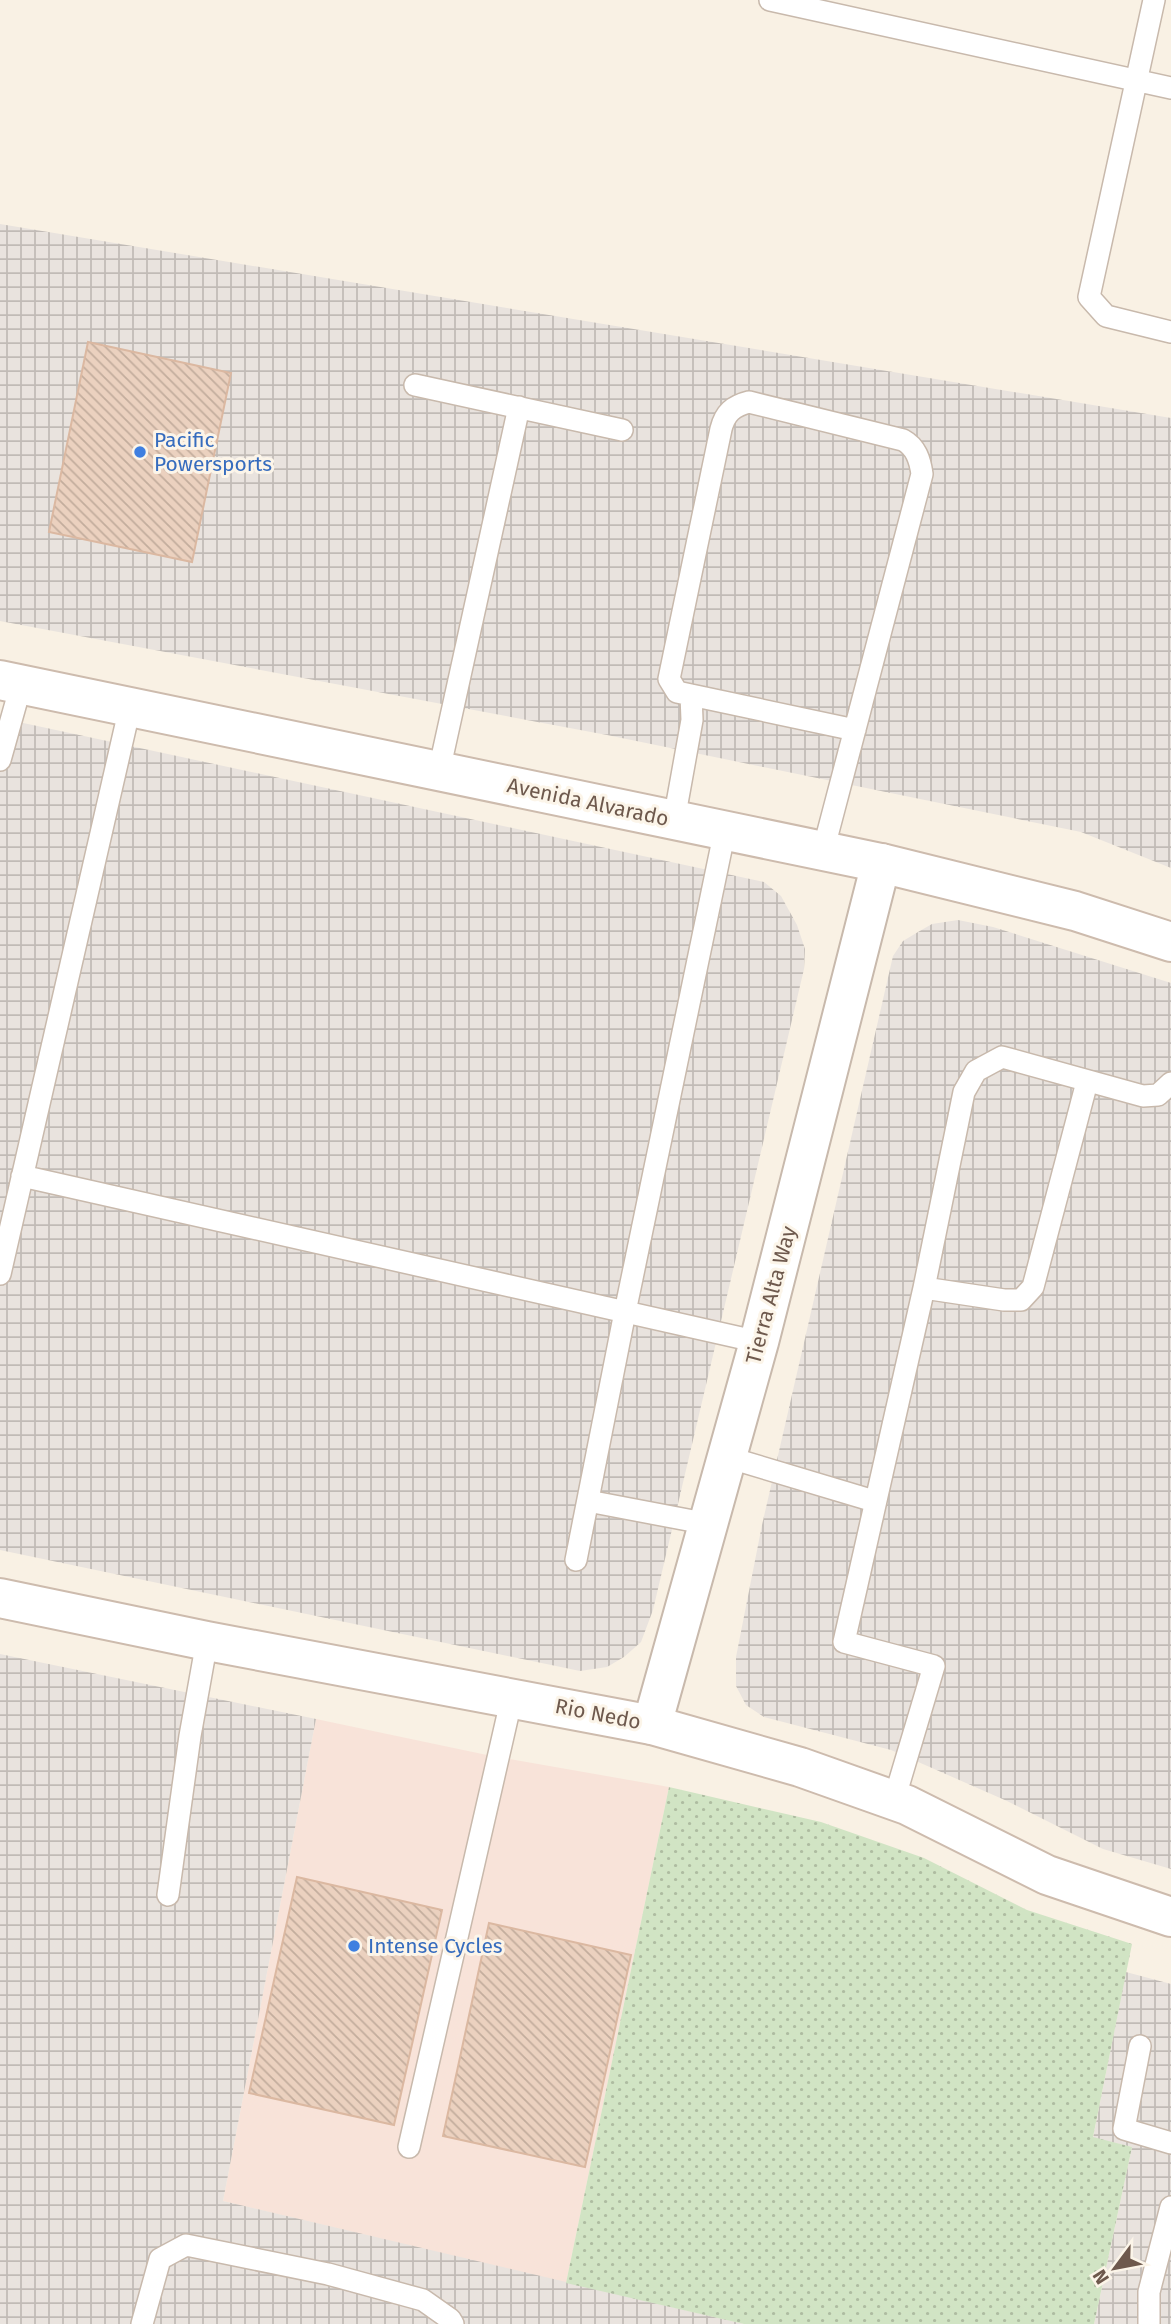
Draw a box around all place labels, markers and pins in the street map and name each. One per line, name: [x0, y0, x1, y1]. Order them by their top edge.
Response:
place label: Pacific Powersports: [154, 427, 272, 477]
marker: Pacific Powersports: [132, 444, 148, 460]
place label: Intense Cycles: [368, 1933, 503, 1959]
marker: Intense Cycles: [346, 1938, 362, 1954]

